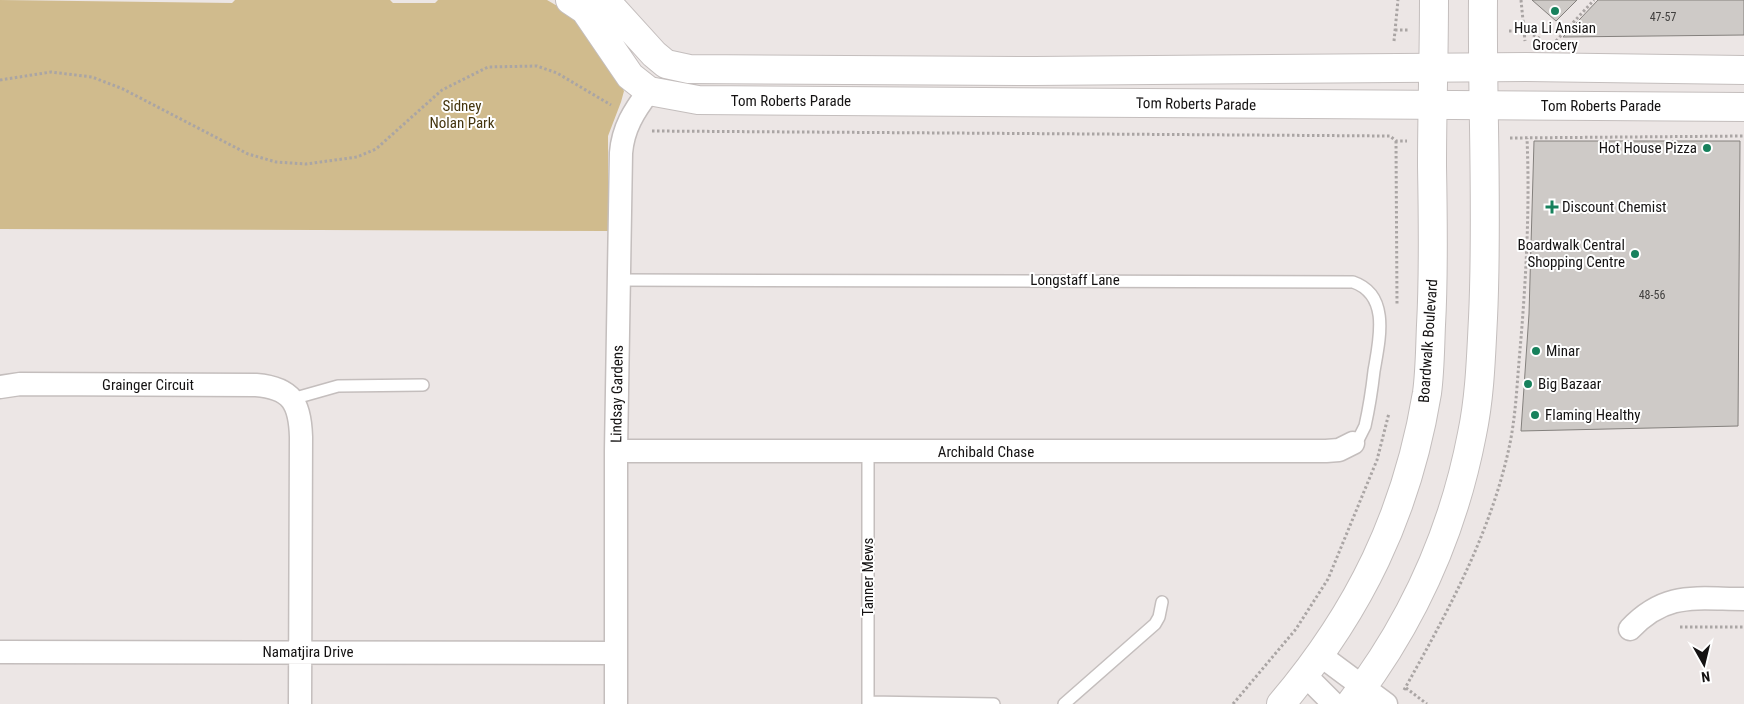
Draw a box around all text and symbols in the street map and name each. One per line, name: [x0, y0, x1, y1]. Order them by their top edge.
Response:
marker: Hua Li Ansian Grocery: [1549, 5, 1561, 17]
house number: 47-57: [1650, 10, 1676, 24]
place label: Hua Li Ansian Grocery: [1514, 19, 1596, 54]
street label: Tom Roberts Parade: [731, 92, 851, 110]
street label: Tom Roberts Parade: [1136, 94, 1256, 114]
park label: Sidney Nolan Park: [430, 97, 495, 132]
street label: Tom Roberts Parade: [1541, 97, 1661, 115]
place label: Hot House Pizza: [1599, 139, 1697, 157]
marker: Hot House Pizza: [1701, 142, 1713, 154]
place label: Discount Chemist: [1562, 198, 1667, 216]
marker: Discount Chemist: [1546, 201, 1558, 213]
place label: Boardwalk Central Shopping Centre: [1518, 236, 1625, 271]
marker: Boardwalk Central Shopping Centre: [1629, 248, 1641, 260]
street label: Longstaff Lane: [1030, 271, 1120, 289]
street label: Boardwalk Boulevard: [1415, 278, 1441, 404]
house number: 48-56: [1639, 288, 1665, 302]
place label: Minar: [1546, 342, 1580, 360]
street label: Lindsay Gardens: [607, 345, 627, 443]
marker: Minar: [1530, 345, 1542, 357]
place label: Big Bazaar: [1538, 375, 1602, 393]
street label: Grainger Circuit: [102, 376, 194, 394]
marker: Big Bazaar: [1522, 378, 1534, 390]
place label: Flaming Healthy: [1545, 406, 1641, 424]
marker: Flaming Healthy: [1529, 409, 1541, 421]
street label: Archibald Chase: [938, 443, 1034, 461]
street label: Tanner Mews: [859, 538, 877, 616]
north arrow: [1679, 639, 1729, 689]
street label: Namatjira Drive: [262, 643, 354, 661]
text: N: [1700, 668, 1711, 685]

